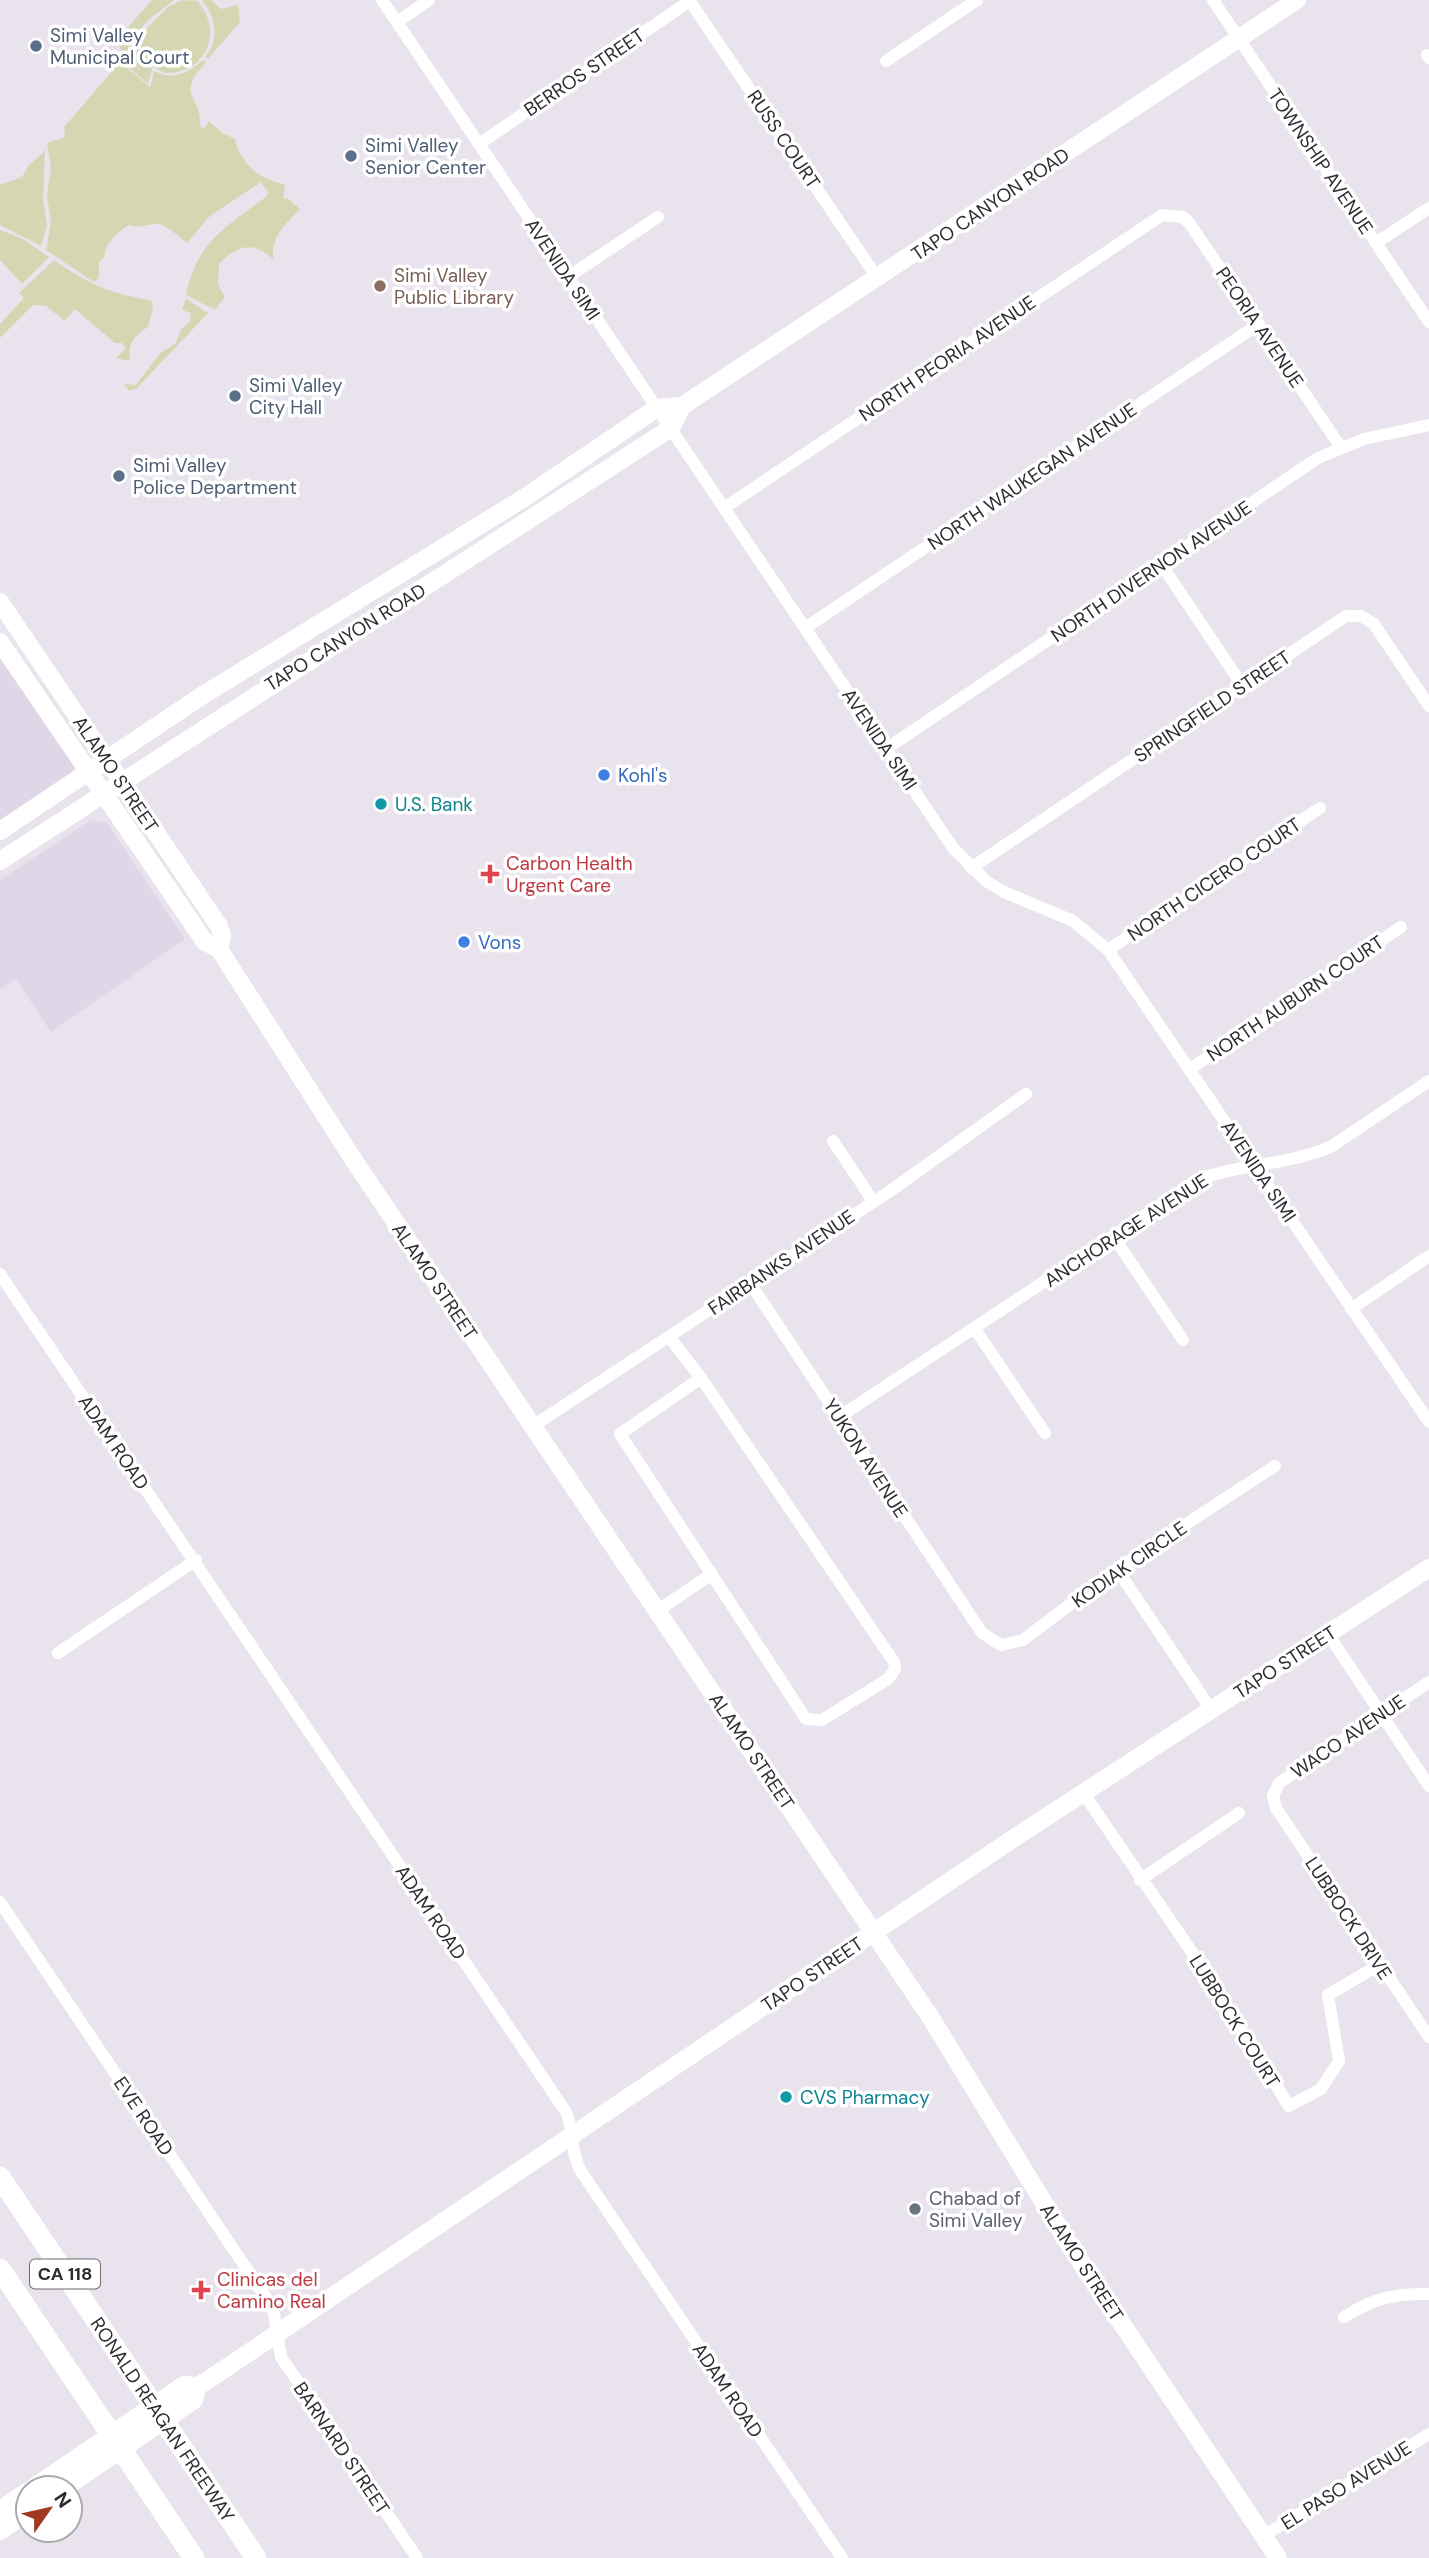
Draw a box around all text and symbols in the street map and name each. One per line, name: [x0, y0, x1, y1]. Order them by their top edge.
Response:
place label: Simi Valley Municipal Court: [50, 23, 190, 70]
street label: BERROS STREET: [519, 23, 650, 122]
marker: Simi Valley Municipal Court: [28, 38, 44, 54]
street label: TOWNSHIP AVENUE: [1262, 84, 1379, 239]
street label: RUSS COURT: [741, 85, 826, 194]
place label: Simi Valley Senior Center: [365, 133, 486, 180]
street label: TAPO CANYON ROAD: [906, 142, 1074, 267]
marker: Simi Valley Senior Center: [343, 148, 359, 164]
street label: AVENIDA SIMI: [519, 214, 606, 325]
street label: PEORIA AVENUE: [1210, 262, 1309, 392]
place label: Simi Valley Public Library: [394, 263, 514, 310]
marker: Simi Valley Public Library: [372, 278, 388, 294]
street label: NORTH PEORIA AVENUE: [854, 290, 1041, 427]
place label: Simi Valley City Hall: [249, 373, 343, 420]
marker: Simi Valley City Hall: [227, 388, 243, 404]
street label: NORTH WAUKEGAN AVENUE: [923, 397, 1142, 556]
place label: Simi Valley Police Department: [133, 453, 297, 500]
marker: Simi Valley Police Department: [111, 468, 127, 484]
street label: NORTH DIVERNON AVENUE: [1046, 495, 1256, 648]
street label: TAPO CANYON ROAD: [260, 578, 430, 697]
street label: SPRINGFIELD STREET: [1129, 645, 1296, 768]
street label: AVENIDA SIMI: [836, 684, 923, 795]
street label: ALAMO STREET: [67, 711, 164, 838]
place label: Kohl's: [618, 763, 667, 788]
marker: Kohl's: [596, 767, 612, 783]
place label: U.S. Bank: [395, 792, 473, 817]
marker: U.S. Bank: [373, 796, 389, 812]
street label: NORTH CICERO COURT: [1123, 812, 1306, 947]
place label: Carbon Health Urgent Care: [506, 851, 633, 898]
marker: Carbon Health Urgent Care: [480, 864, 500, 884]
place label: Vons: [478, 930, 521, 955]
street label: NORTH AUBURN COURT: [1202, 930, 1389, 1067]
marker: Vons: [456, 934, 472, 950]
street label: AVENIDA SIMI: [1215, 1116, 1302, 1227]
street label: ANCHORAGE AVENUE: [1039, 1168, 1213, 1293]
street label: FAIRBANKS AVENUE: [703, 1204, 860, 1321]
street label: ALAMO STREET: [386, 1218, 483, 1345]
street label: ADAM ROAD: [73, 1390, 154, 1495]
street label: YUKON AVENUE: [818, 1394, 913, 1523]
street label: KODIAK CIRCLE: [1067, 1515, 1192, 1613]
street label: TAPO STREET: [1229, 1620, 1342, 1705]
street label: ALAMO STREET: [703, 1688, 800, 1815]
street label: WACO AVENUE: [1286, 1689, 1410, 1784]
street label: LUBBOCK DRIVE: [1300, 1852, 1398, 1984]
street label: ADAM ROAD: [390, 1860, 471, 1965]
street label: TAPO STREET: [757, 1931, 868, 2018]
street label: LUBBOCK COURT: [1184, 1950, 1286, 2093]
street label: EVE ROAD: [108, 2072, 179, 2161]
place label: CVS Pharmacy: [800, 2085, 930, 2110]
marker: CVS Pharmacy: [778, 2089, 794, 2105]
place label: Chabad of Simi Valley: [929, 2186, 1023, 2233]
street label: ALAMO STREET: [1034, 2199, 1129, 2326]
marker: Chabad of Simi Valley: [907, 2201, 923, 2217]
road number: CA 118: [30, 2260, 100, 2288]
place label: Clinicas del Camino Real: [217, 2267, 326, 2314]
marker: Clinicas del Camino Real: [191, 2280, 211, 2300]
street label: RONALD REAGAN FREEWAY: [85, 2313, 240, 2527]
street label: ADAM ROAD: [687, 2338, 768, 2443]
street label: BARNARD STREET: [288, 2377, 395, 2520]
street label: EL PASO AVENUE: [1276, 2435, 1416, 2536]
north arrow: [14, 2474, 84, 2544]
text: N: [48, 2487, 77, 2513]

